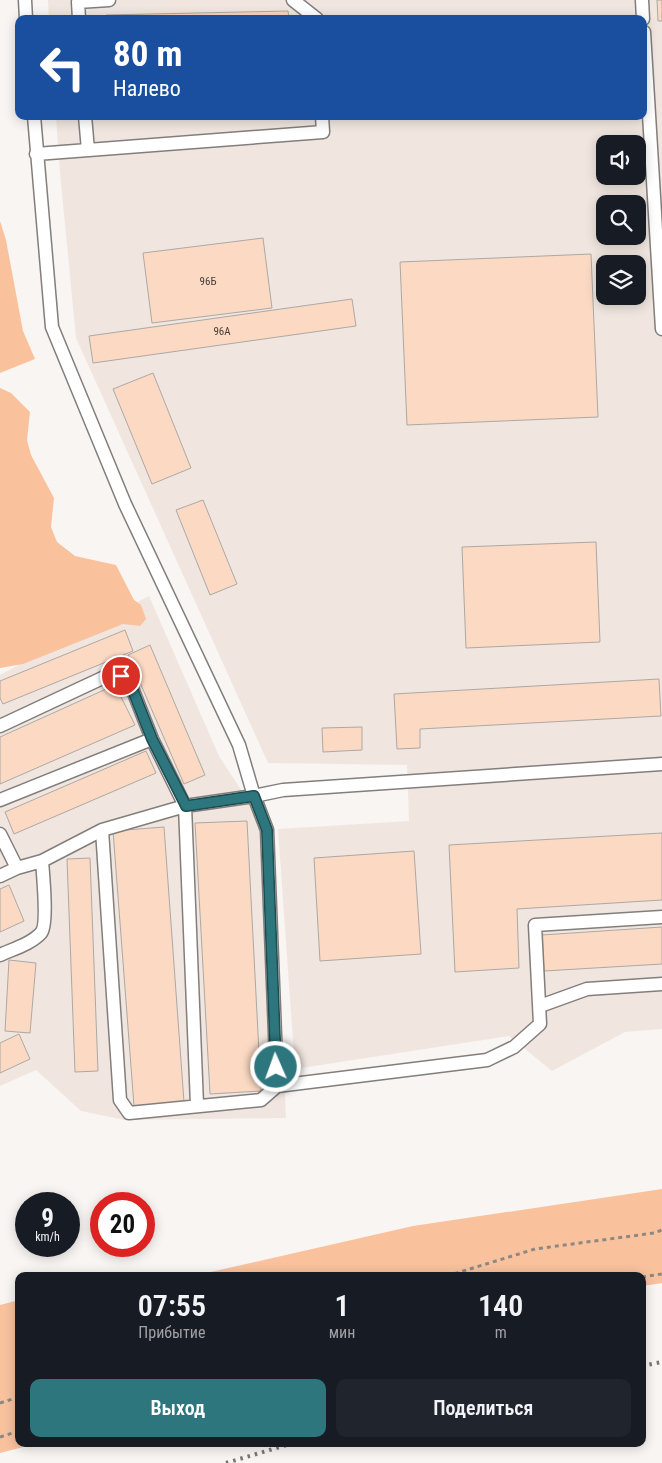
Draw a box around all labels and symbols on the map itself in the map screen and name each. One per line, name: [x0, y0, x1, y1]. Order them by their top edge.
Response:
house number: 96Б: [200, 275, 216, 288]
house number: 96А: [213, 325, 231, 338]
pin: [100, 655, 142, 697]
position arrow: [249, 1040, 301, 1092]
speed limit sign: 20: [90, 1192, 155, 1257]

